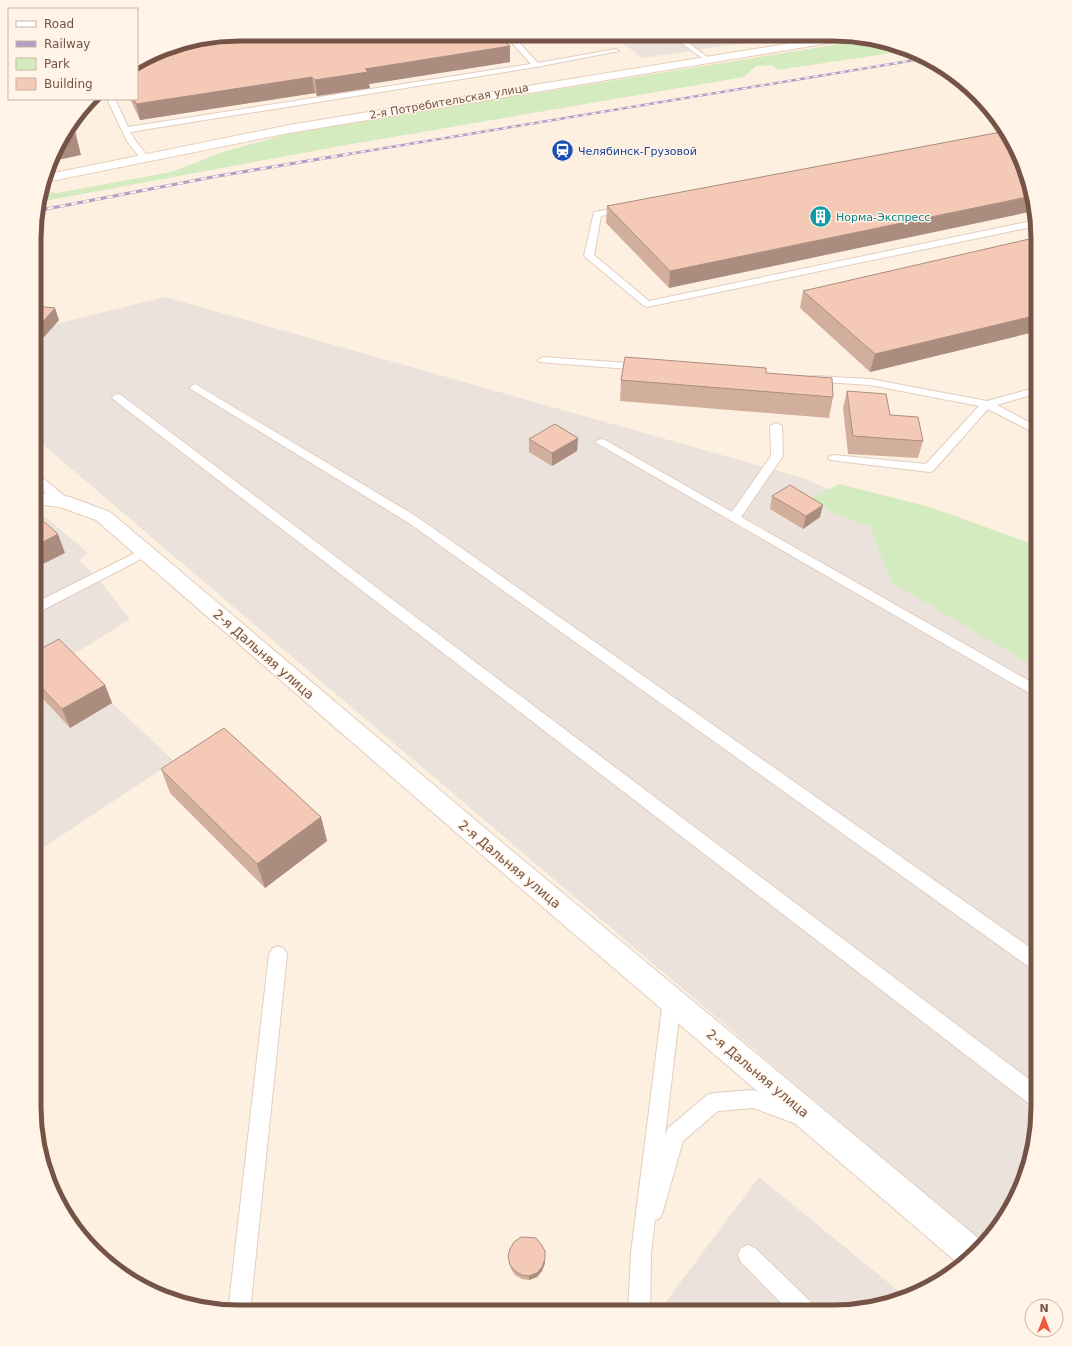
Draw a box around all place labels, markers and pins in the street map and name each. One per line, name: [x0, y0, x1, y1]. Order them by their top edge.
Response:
station icon: Челябинск-Грузовой: [549, 138, 575, 164]
place label: Челябинск-Грузовой: [578, 145, 697, 158]
building icon: Норма-Экспресс: [808, 204, 834, 230]
place label: Норма-Экспресс: [836, 211, 930, 224]

